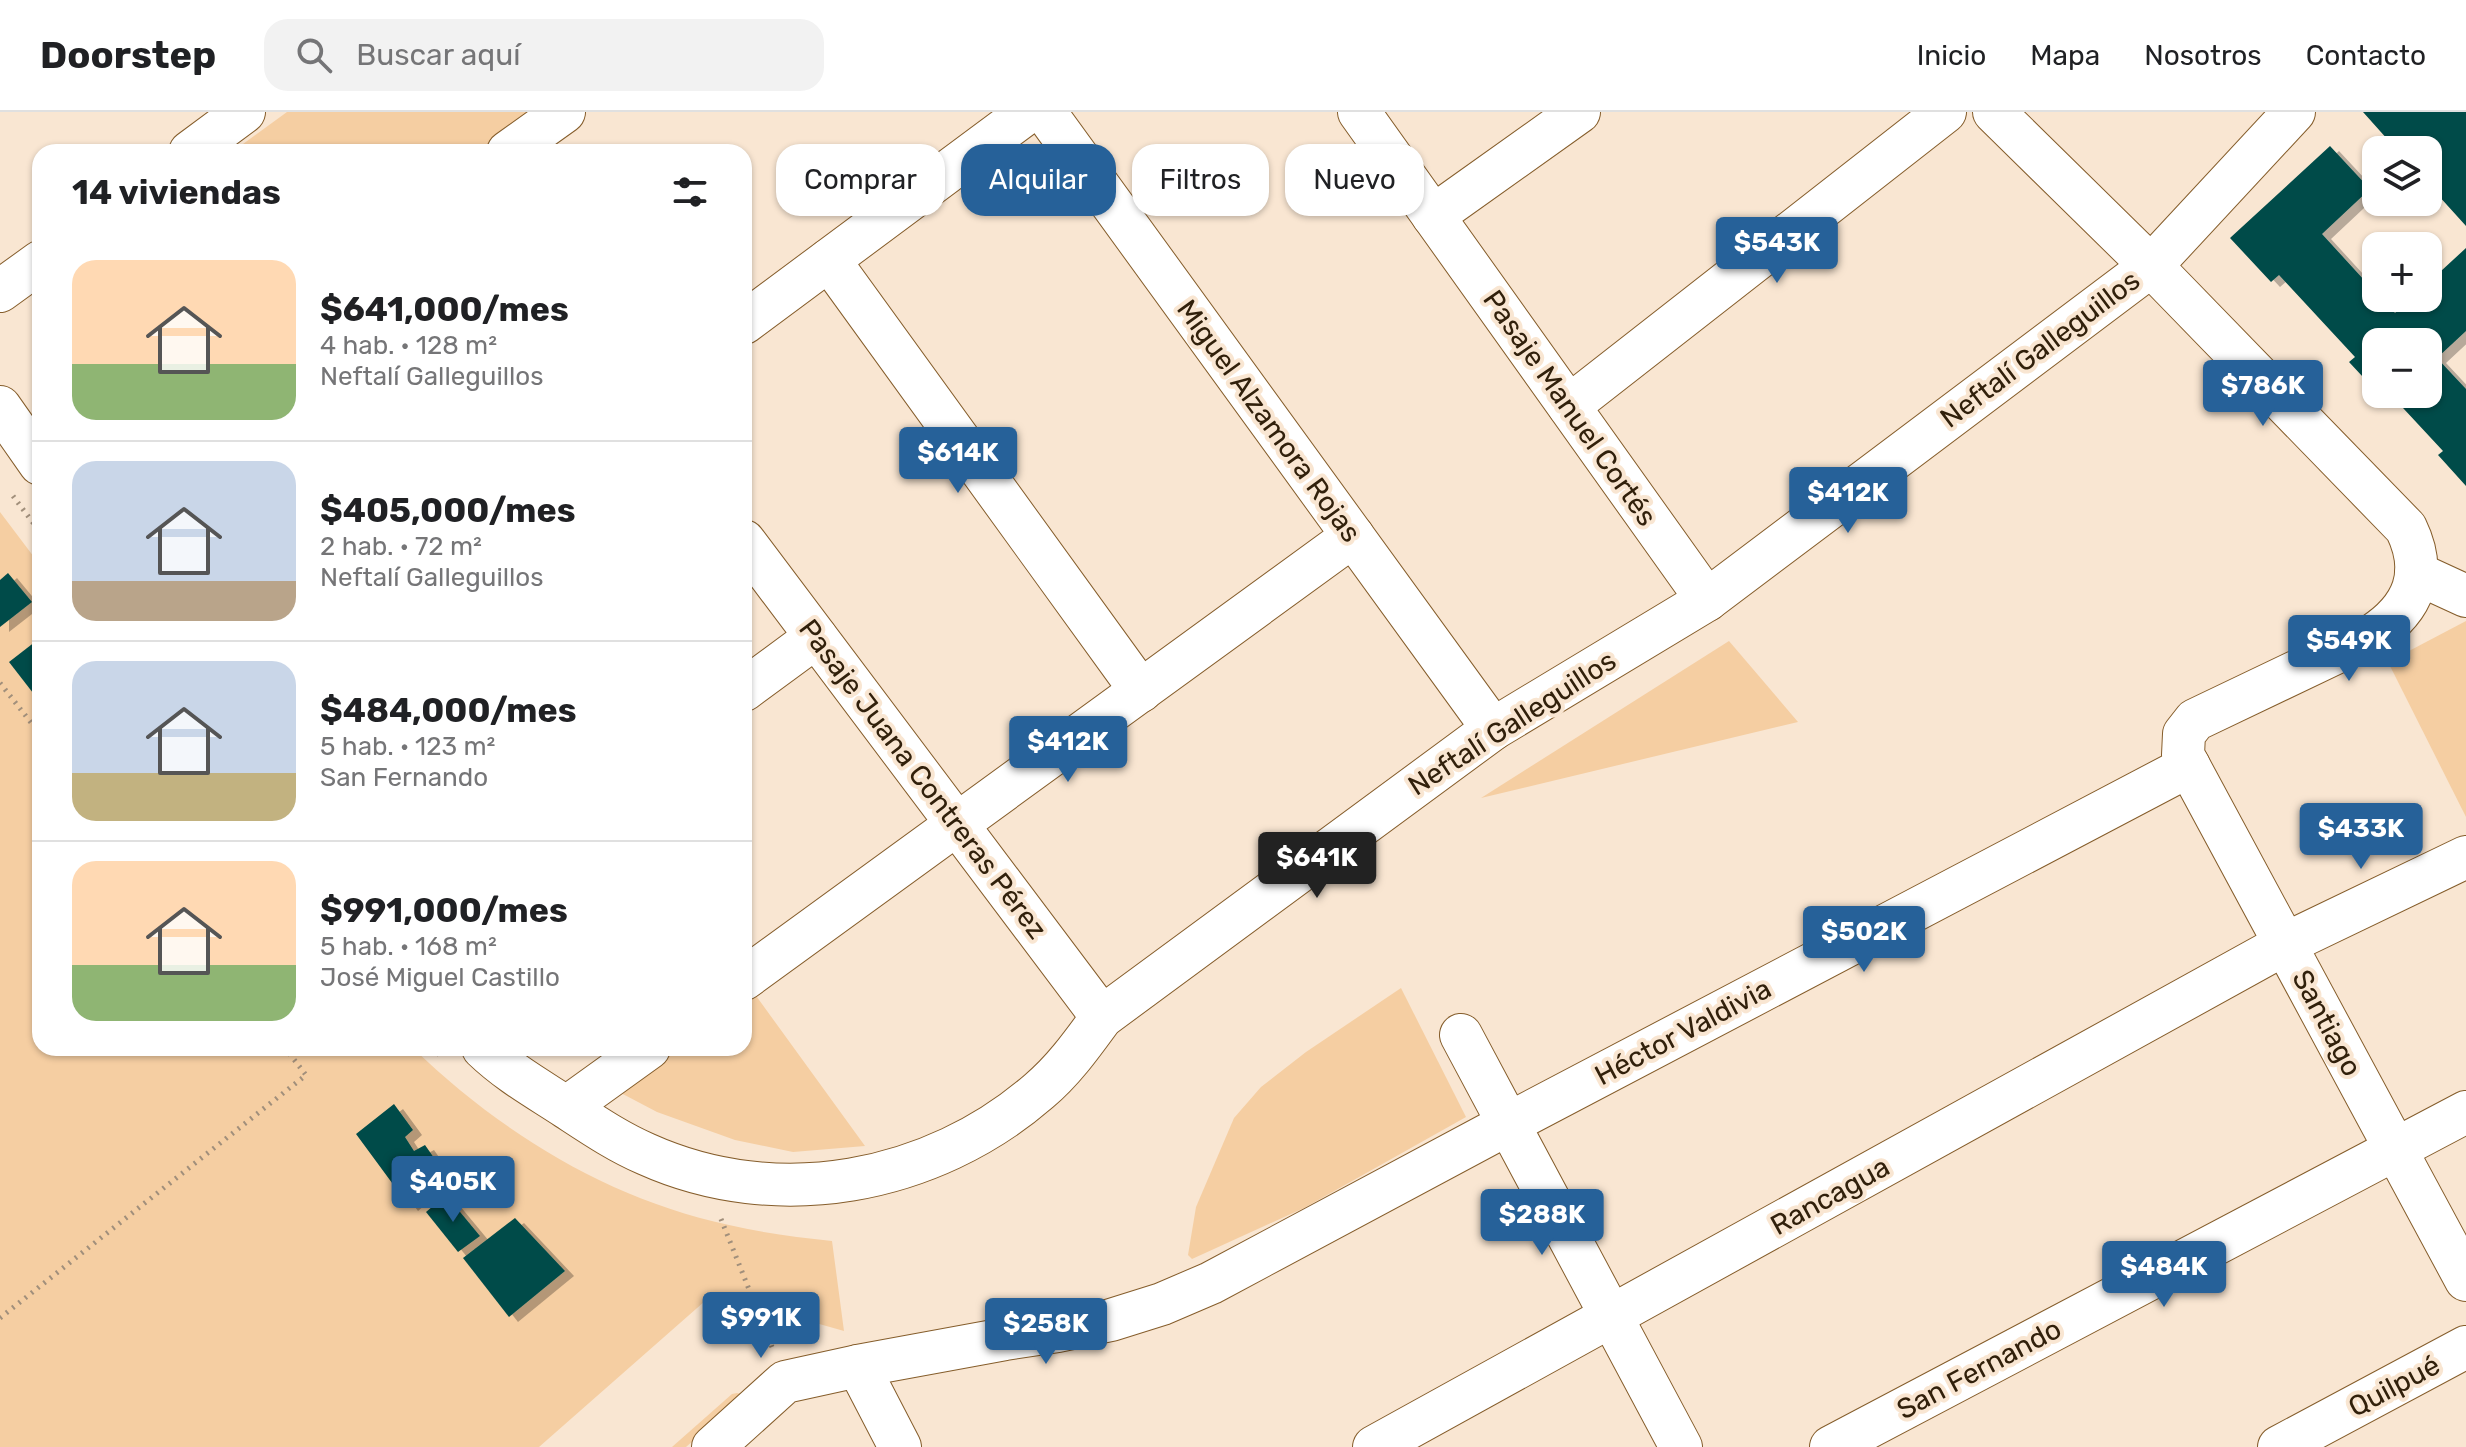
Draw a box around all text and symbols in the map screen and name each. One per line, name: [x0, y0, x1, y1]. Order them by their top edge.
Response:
search box: [264, 19, 824, 91]
text: Doorstep: [40, 32, 216, 78]
icon: search: [292, 33, 336, 77]
text: Buscar aquí: [356, 37, 520, 73]
text: Inicio: [1917, 39, 1986, 72]
text: Mapa: [2030, 39, 2100, 72]
text: Nosotros: [2144, 39, 2262, 72]
text: Contacto: [2306, 39, 2426, 72]
map controls: [2362, 136, 2442, 408]
button: layers: [2362, 136, 2442, 216]
chip: Comprar: [776, 144, 945, 216]
chip: Alquilar: [961, 144, 1116, 216]
chip: Filtros: [1132, 144, 1269, 216]
chip: Nuevo: [1285, 144, 1424, 216]
icon: filters: [668, 170, 712, 214]
text: 14 viviendas: [72, 172, 281, 213]
pin: $543K: [1721, 217, 1833, 285]
text: $543K: [1734, 227, 1820, 258]
button: +: [2362, 232, 2442, 312]
street label: Neftalí Galleguillos: [1934, 263, 2146, 435]
street label: Pasaje Manuel Cortés: [1476, 284, 1664, 532]
text: $641,000/mes: [320, 289, 569, 330]
icon: home: [136, 292, 232, 388]
street label: Miguel Alzamora Rojas: [1170, 293, 1368, 549]
button: −: [2362, 328, 2442, 408]
text: 4 hab. · 128 m²: [320, 330, 497, 361]
pin: $786K: [2207, 360, 2319, 428]
text: Neftalí Galleguillos: [320, 361, 544, 392]
text: $786K: [2221, 370, 2305, 401]
pin: $614K: [902, 427, 1014, 495]
text: $614K: [917, 437, 999, 468]
pin: $412K: [1792, 467, 1904, 535]
text: $412K: [1807, 477, 1889, 508]
text: $405,000/mes: [320, 490, 575, 531]
icon: home: [136, 493, 232, 589]
text: 2 hab. · 72 m²: [320, 531, 482, 562]
text: Neftalí Galleguillos: [320, 562, 544, 593]
street label: Pasaje Juana Contreras Pérez: [792, 613, 1054, 945]
pin: $549K: [2293, 615, 2405, 683]
text: $549K: [2306, 625, 2392, 656]
street label: Neftalí Galleguillos: [1402, 644, 1622, 802]
text: $484,000/mes: [320, 690, 577, 731]
icon: home: [136, 693, 232, 789]
pin: $412K: [1012, 716, 1124, 784]
text: $412K: [1027, 726, 1109, 757]
text: 5 hab. · 123 m²: [320, 731, 495, 762]
text: San Fernando: [320, 762, 488, 793]
pin: $433K: [2305, 803, 2417, 871]
text: $433K: [2318, 813, 2404, 844]
pin: $641K: [1261, 832, 1373, 900]
text: $641K: [1276, 842, 1358, 873]
text: $991,000/mes: [320, 890, 568, 931]
icon: home: [136, 893, 232, 989]
pin: $502K: [1808, 906, 1920, 974]
text: $502K: [1821, 916, 1907, 947]
text: 5 hab. · 168 m²: [320, 931, 497, 962]
text: José Miguel Castillo: [320, 962, 560, 993]
street label: Santiago: [2285, 964, 2369, 1082]
street label: Héctor Valdivia: [1589, 972, 1777, 1092]
street label: Rancagua: [1765, 1150, 1895, 1242]
pin: $405K: [397, 1156, 509, 1224]
text: $405K: [410, 1166, 496, 1197]
pin: $288K: [1486, 1189, 1598, 1257]
text: $288K: [1499, 1199, 1585, 1230]
pin: $484K: [2108, 1241, 2220, 1309]
text: $484K: [2120, 1251, 2208, 1282]
pin: $991K: [705, 1292, 817, 1360]
pin: $258K: [990, 1298, 1102, 1366]
text: $991K: [721, 1302, 801, 1333]
text: $258K: [1003, 1308, 1089, 1339]
street label: San Fernando: [1891, 1312, 2067, 1426]
street label: Quilpué: [2343, 1348, 2445, 1424]

